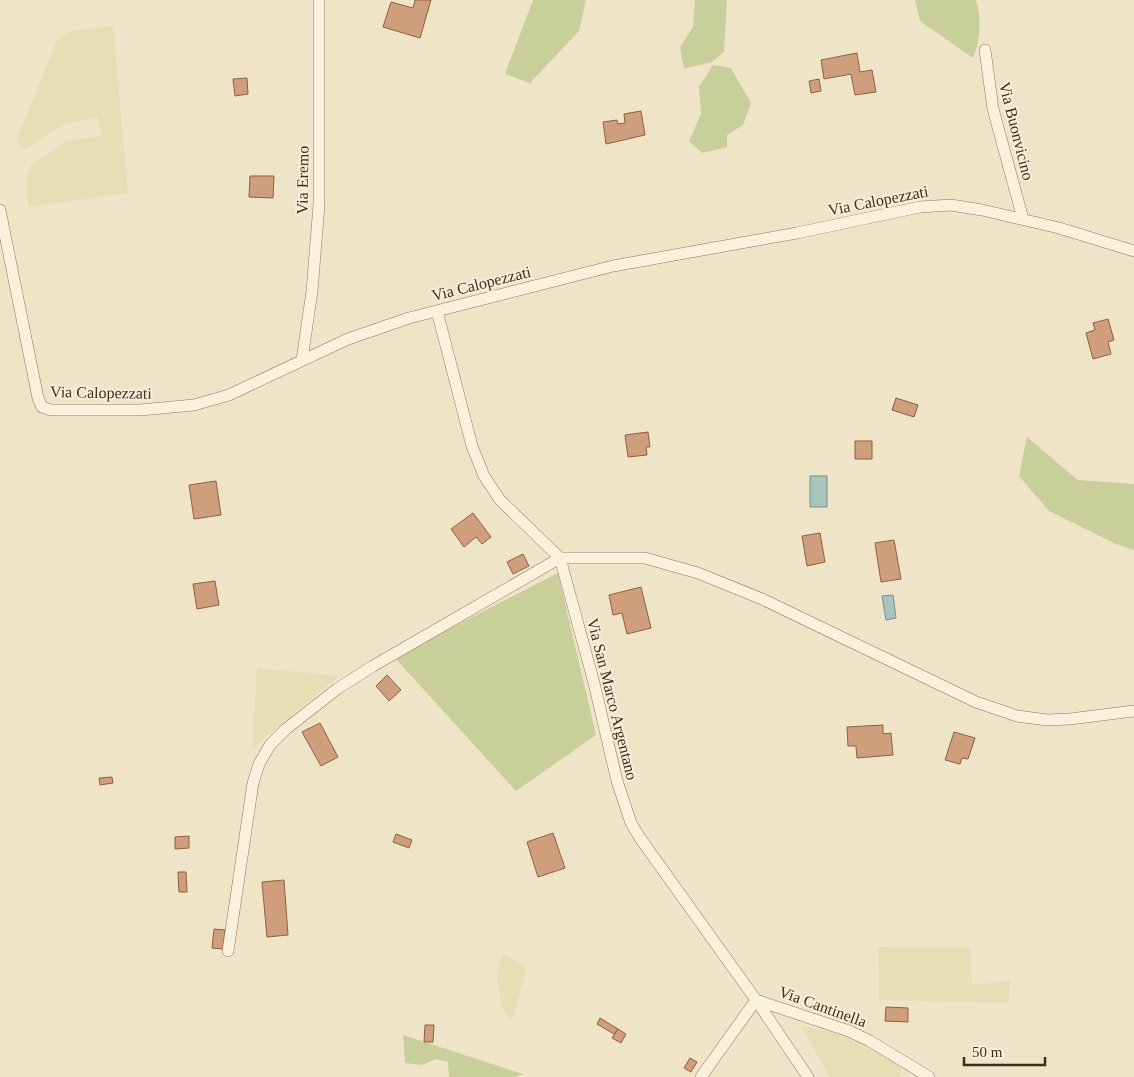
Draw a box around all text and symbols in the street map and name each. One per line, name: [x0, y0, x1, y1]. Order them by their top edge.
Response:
street label: Via Buonvicino: [996, 80, 1037, 182]
street label: Via Eremo: [293, 145, 312, 215]
street label: Via Calopezzati: [827, 182, 930, 220]
street label: Via Calopezzati: [430, 263, 533, 305]
street label: Via Calopezzati: [50, 383, 153, 403]
street label: Via San Marco Argentano: [583, 616, 641, 782]
street label: Via Cantinella: [777, 983, 869, 1030]
scale bar: [964, 1034, 1045, 1066]
text: 50 m: [972, 1044, 1003, 1060]

